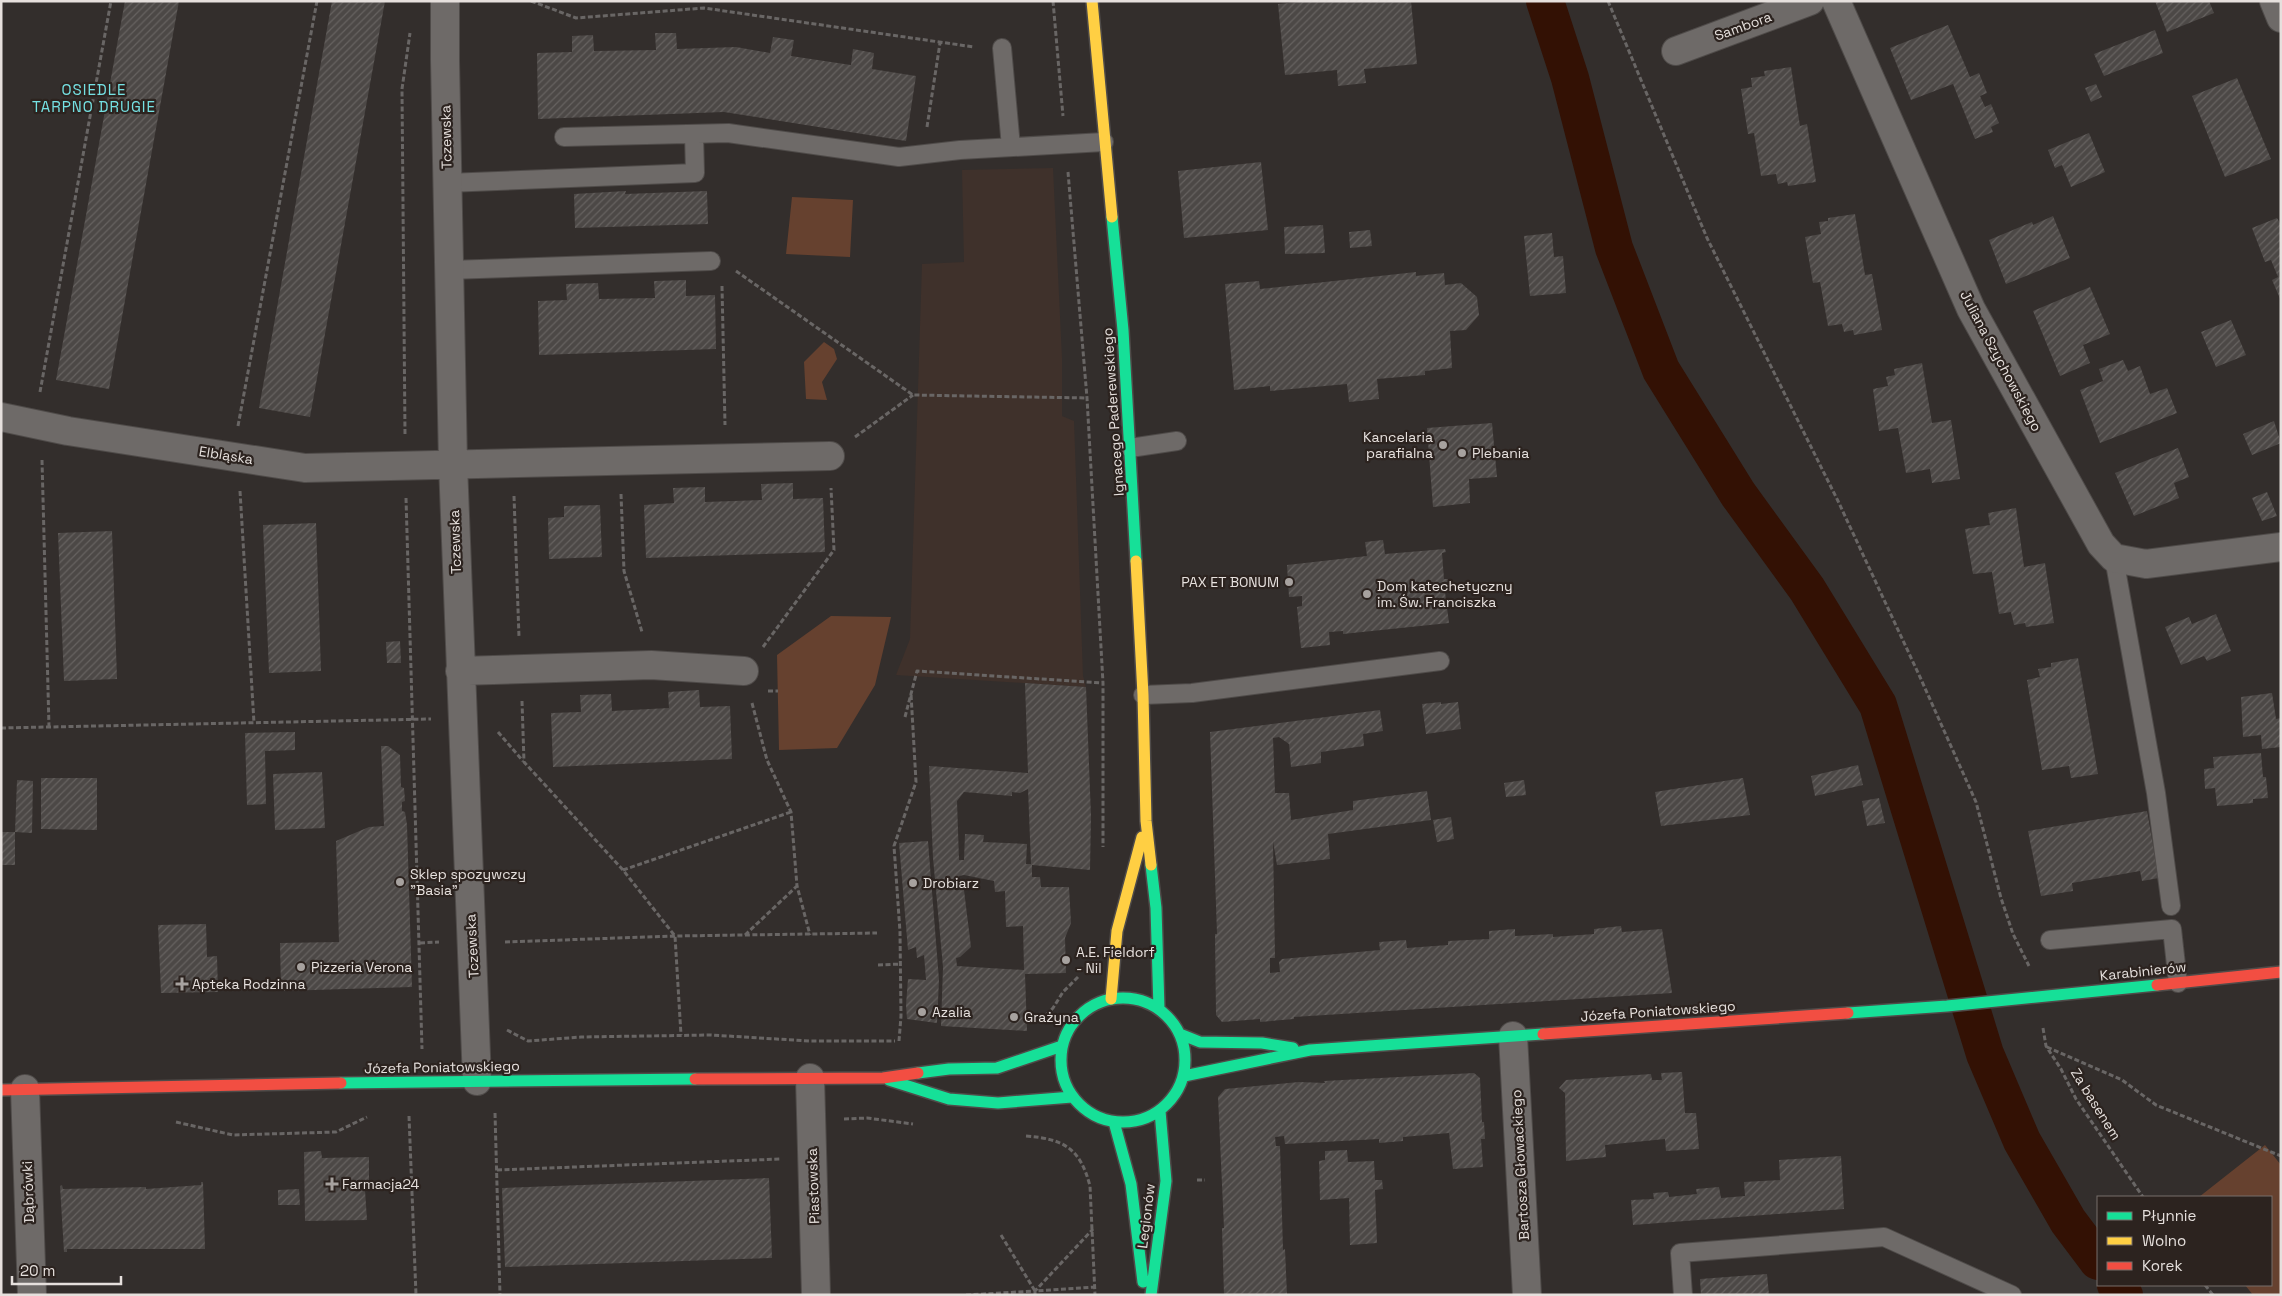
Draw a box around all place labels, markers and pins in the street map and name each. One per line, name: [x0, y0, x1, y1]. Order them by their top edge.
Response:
place label: Kancelaria parafialna: [1363, 428, 1433, 462]
marker: Kancelaria parafialna: [1437, 439, 1449, 451]
place label: Plebania: [1472, 444, 1529, 462]
marker: Plebania: [1456, 447, 1468, 459]
place label: PAX ET BONUM: [1181, 573, 1279, 591]
marker: PAX ET BONUM: [1283, 576, 1295, 588]
place label: Dom katechetyczny im. Św. Franciszka: [1377, 577, 1512, 611]
marker: Dom katechetyczny im. Św. Franciszka: [1361, 588, 1373, 600]
place label: Sklep spozywczy "Basia": [410, 865, 526, 899]
place label: Drobiarz: [923, 874, 979, 892]
marker: Sklep spozywczy "Basia": [394, 876, 406, 888]
marker: Drobiarz: [907, 877, 919, 889]
place label: A.E. Fieldorf - Nil: [1076, 943, 1155, 977]
marker: A.E. Fieldorf - Nil: [1060, 954, 1072, 966]
place label: Pizzeria Verona: [311, 958, 412, 976]
marker: Pizzeria Verona: [295, 961, 307, 973]
place label: Apteka Rodzinna: [192, 975, 306, 993]
marker: Apteka Rodzinna: [176, 978, 188, 990]
place label: Azalia: [932, 1003, 971, 1021]
marker: Azalia: [916, 1006, 928, 1018]
place label: Grażyna: [1024, 1008, 1079, 1026]
marker: Grażyna: [1008, 1011, 1020, 1023]
place label: Farmacja24: [342, 1175, 420, 1193]
marker: Farmacja24: [326, 1178, 338, 1190]

